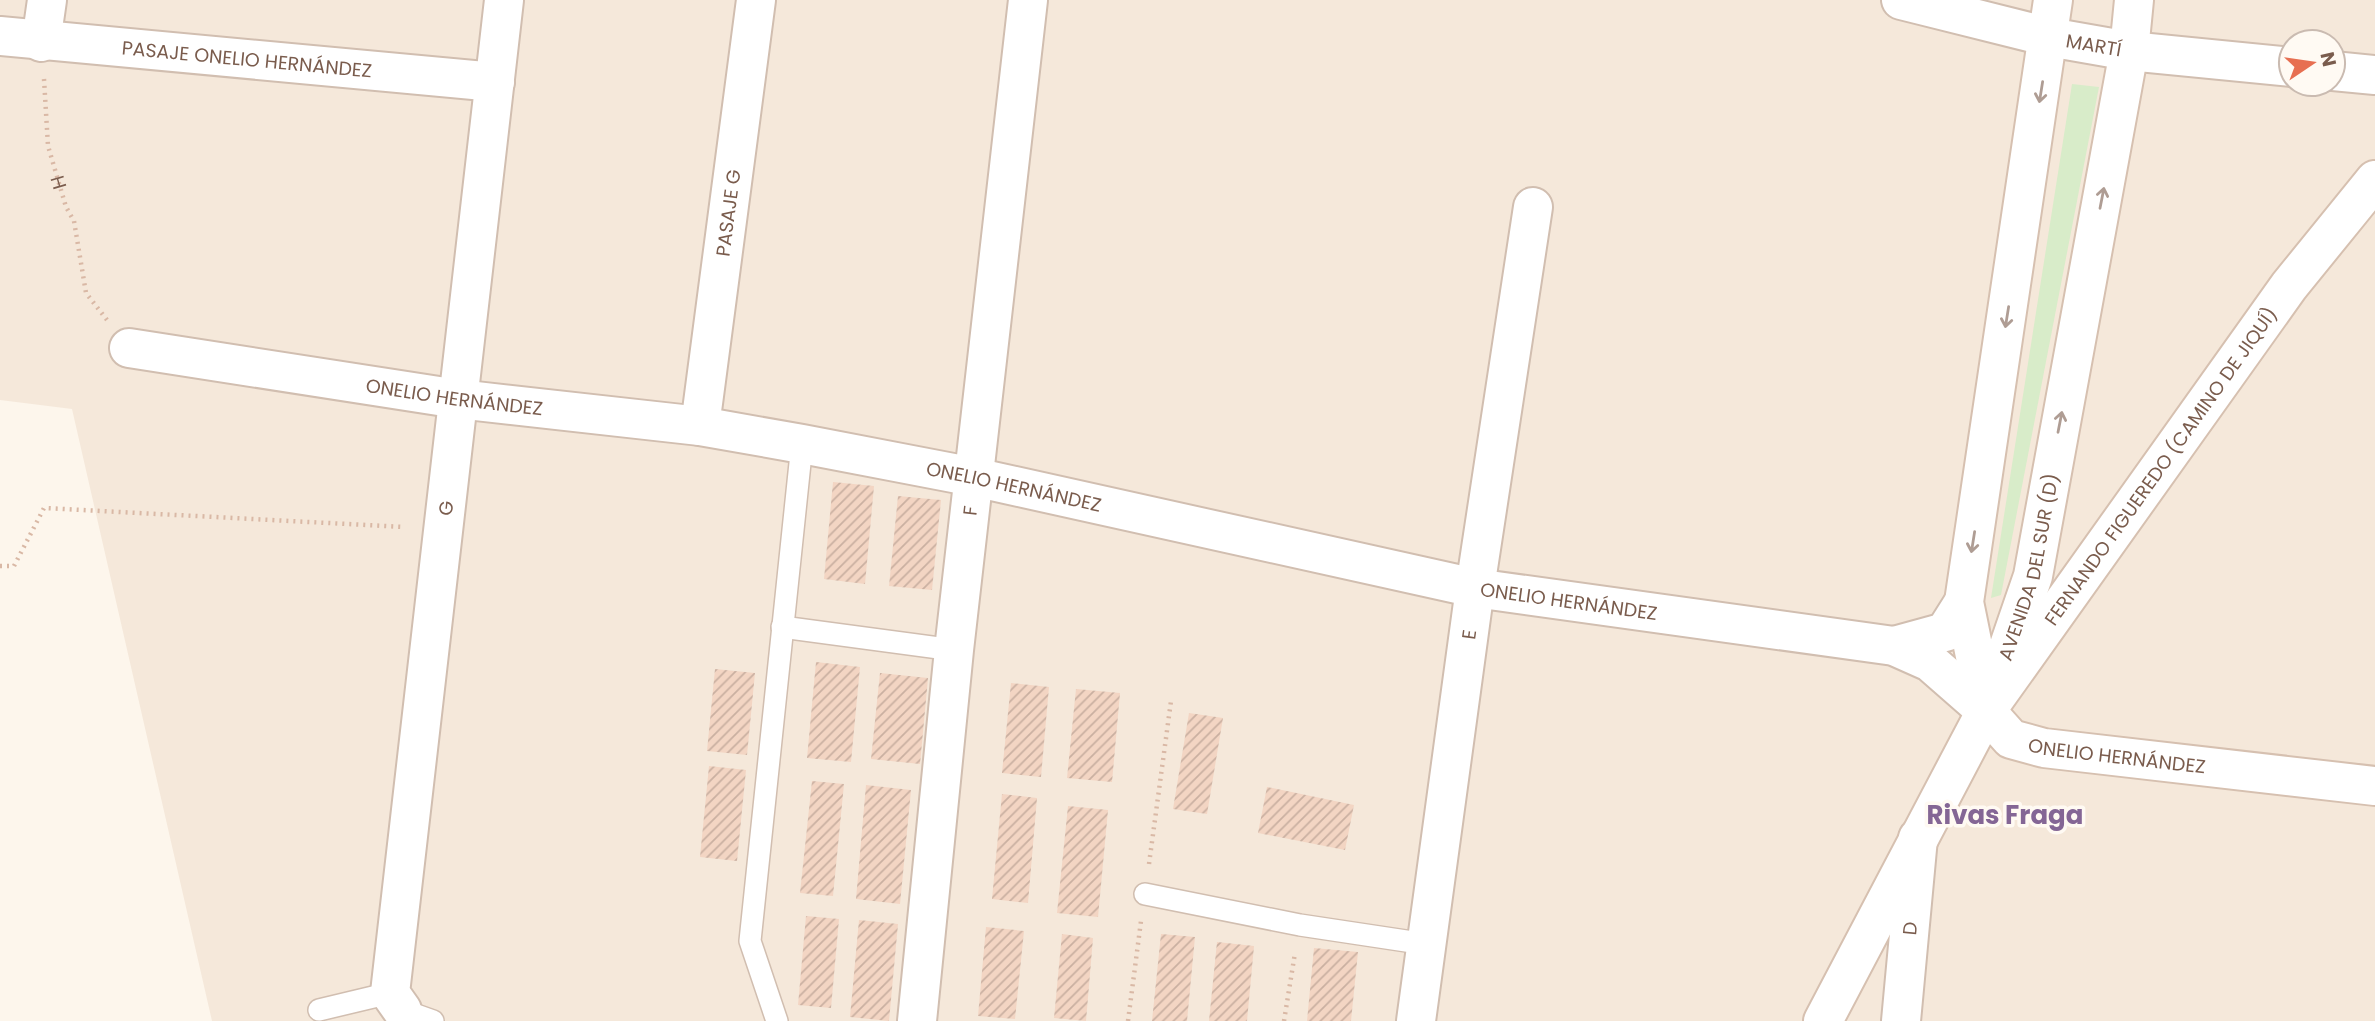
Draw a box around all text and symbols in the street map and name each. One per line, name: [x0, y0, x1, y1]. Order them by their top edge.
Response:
street label: MARTÍ: [2064, 27, 2124, 63]
north arrow: [2277, 28, 2347, 98]
street label: PASAJE ONELIO HERNÁNDEZ: [121, 34, 373, 85]
text: N: [2313, 49, 2343, 69]
one-way arrow: [2034, 80, 2047, 103]
street label: PASAJE G: [709, 168, 748, 258]
street label: H: [43, 172, 73, 193]
one-way arrow: [2095, 187, 2109, 210]
street label: FERNANDO FIGUEREDO (CAMINO DE JIQUÍ): [2038, 302, 2284, 631]
one-way arrow: [2000, 305, 2013, 328]
street label: ONELIO HERNÁNDEZ: [364, 372, 544, 422]
one-way arrow: [2054, 411, 2067, 434]
street label: ONELIO HERNÁNDEZ: [924, 455, 1104, 519]
street label: AVENIDA DEL SUR (D): [1992, 471, 2066, 664]
street label: G: [432, 499, 460, 517]
street label: F: [956, 505, 984, 517]
one-way arrow: [1966, 530, 1979, 553]
street label: ONELIO HERNÁNDEZ: [1479, 576, 1659, 627]
street label: E: [1455, 628, 1483, 641]
street label: ONELIO HERNÁNDEZ: [2025, 731, 2207, 780]
district label: Rivas Fraga: [1927, 797, 2083, 833]
street label: D: [1896, 921, 1924, 936]

